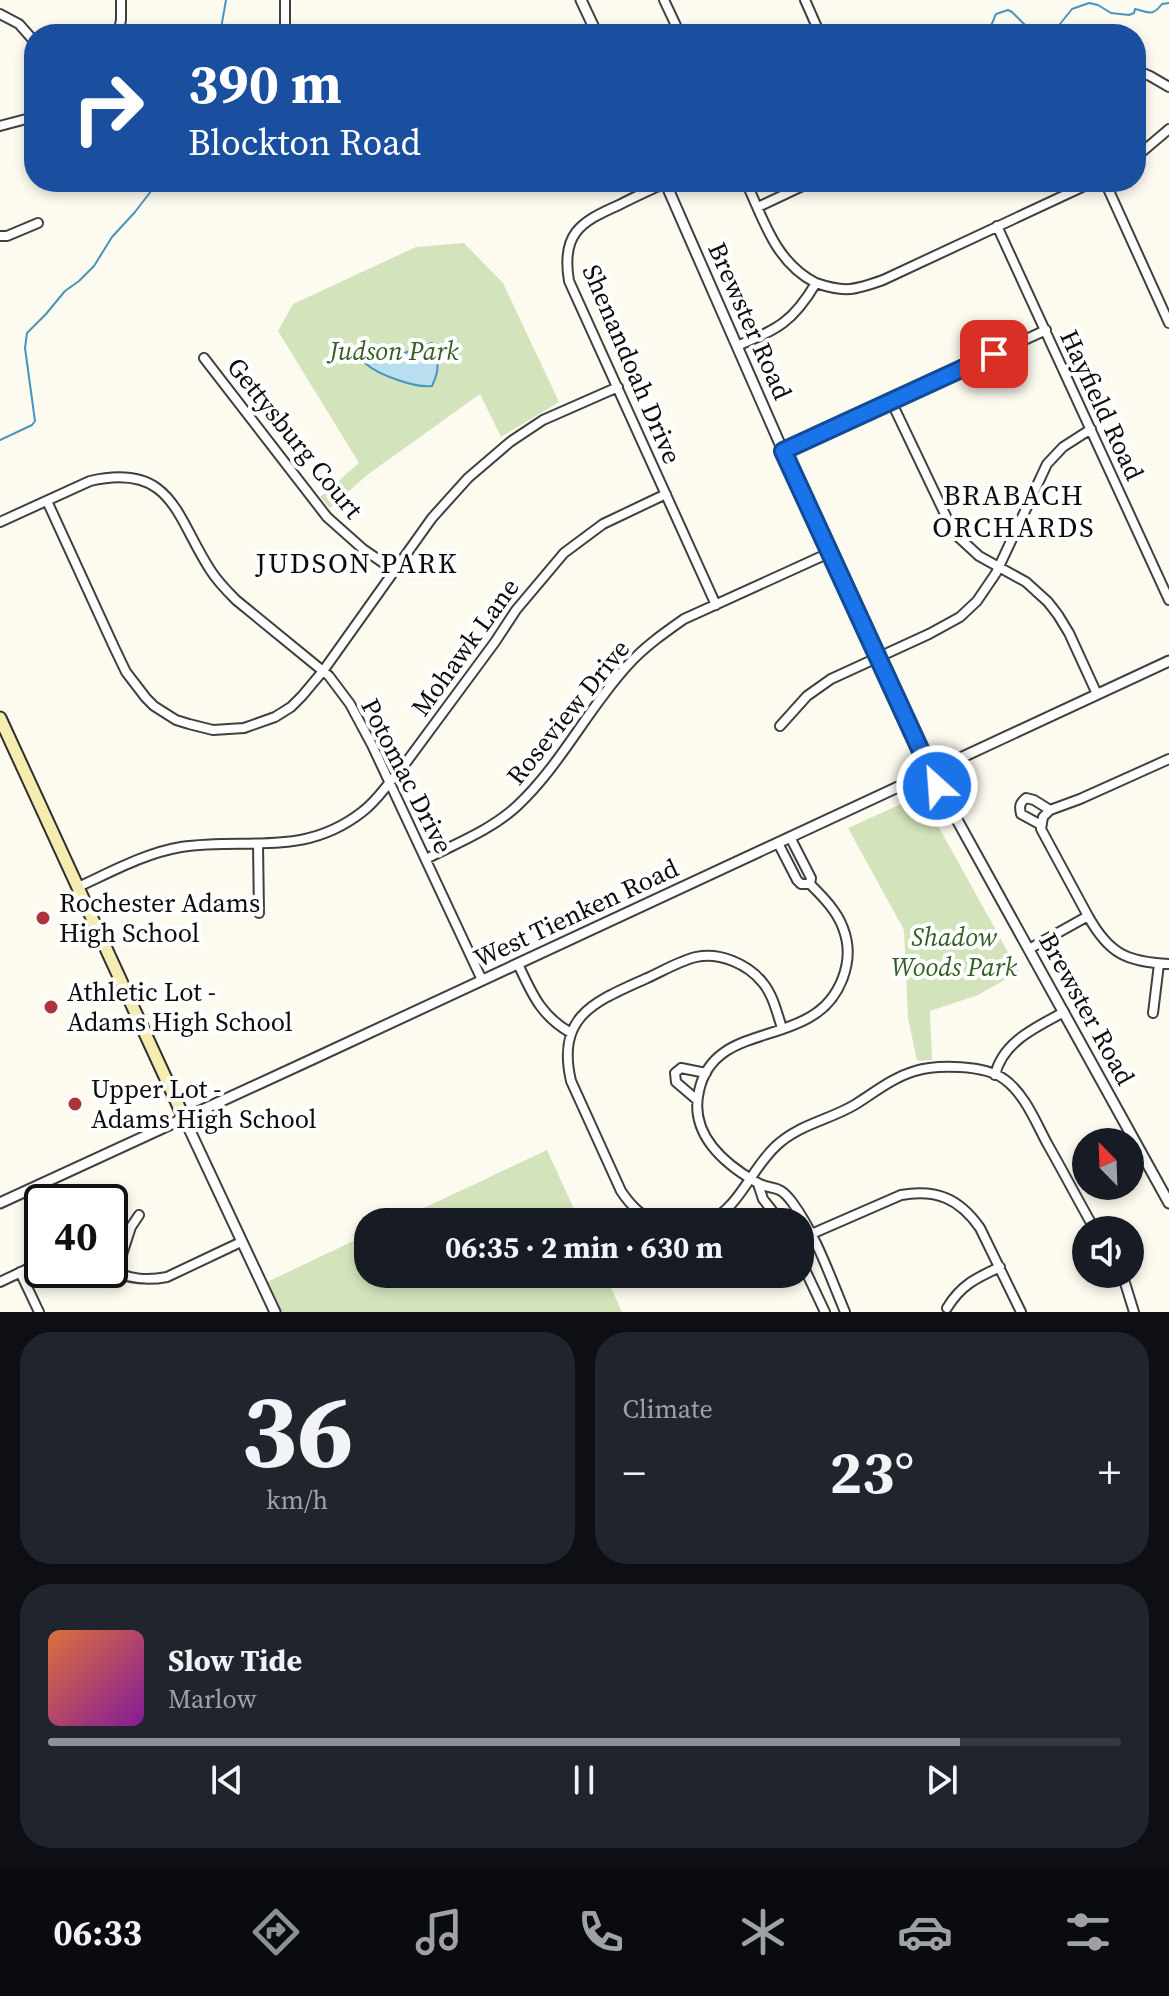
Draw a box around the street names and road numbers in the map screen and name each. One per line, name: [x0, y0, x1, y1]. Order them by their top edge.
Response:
street label: Brewster Road: [699, 237, 801, 406]
street label: Shenandoah Drive: [574, 259, 690, 469]
street label: Hayfield Road: [1051, 324, 1153, 486]
street label: Gettysburg Court: [219, 350, 372, 527]
street label: Mohawk Lane: [403, 571, 527, 723]
street label: Roseview Drive: [498, 632, 638, 792]
street label: Potomac Drive: [352, 692, 462, 860]
street label: West Tienken Road: [468, 850, 684, 976]
street label: Brewster Road: [1030, 927, 1144, 1092]

